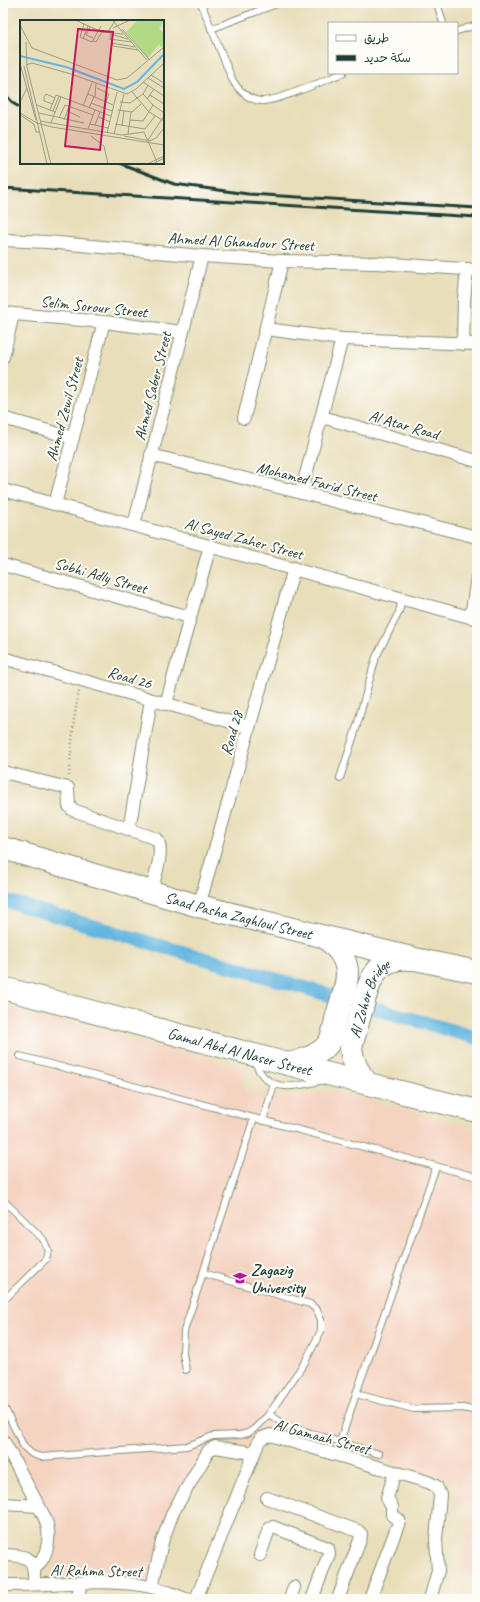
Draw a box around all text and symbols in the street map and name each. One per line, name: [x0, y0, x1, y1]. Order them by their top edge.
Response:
inset map: [20, 20, 164, 164]
legend: [328, 22, 458, 74]
text: طريق: [364, 30, 389, 46]
text: سكة حديد: [364, 50, 411, 66]
street label: Ahmed Al Ghandour Street: [167, 228, 316, 256]
street label: Selim Sorour Street: [40, 291, 150, 323]
street label: Ahmed Saber Street: [130, 328, 177, 443]
street label: Ahmed Zewil Street: [42, 354, 89, 463]
street label: Al Atar Road: [367, 405, 443, 445]
street label: Mohamed Farid Street: [254, 457, 381, 507]
street label: Al Sayed Zaher Street: [183, 514, 307, 565]
street label: Sobhi Adly Street: [52, 553, 151, 599]
street label: Road 26: [105, 662, 155, 694]
street label: Road 28: [216, 707, 248, 758]
street label: Saad Pasha Zaghloul Street: [162, 887, 316, 945]
street label: Al Zohor Bridge: [345, 953, 395, 1040]
street label: Gamal Abd Al Naser Street: [165, 1023, 315, 1081]
place label: Zagazig University: [251, 1260, 307, 1298]
school or university icon: Zagazig University: [232, 1270, 248, 1286]
street label: Al Gamaah Street: [272, 1415, 374, 1460]
street label: Al Rahma Street: [50, 1560, 144, 1582]

